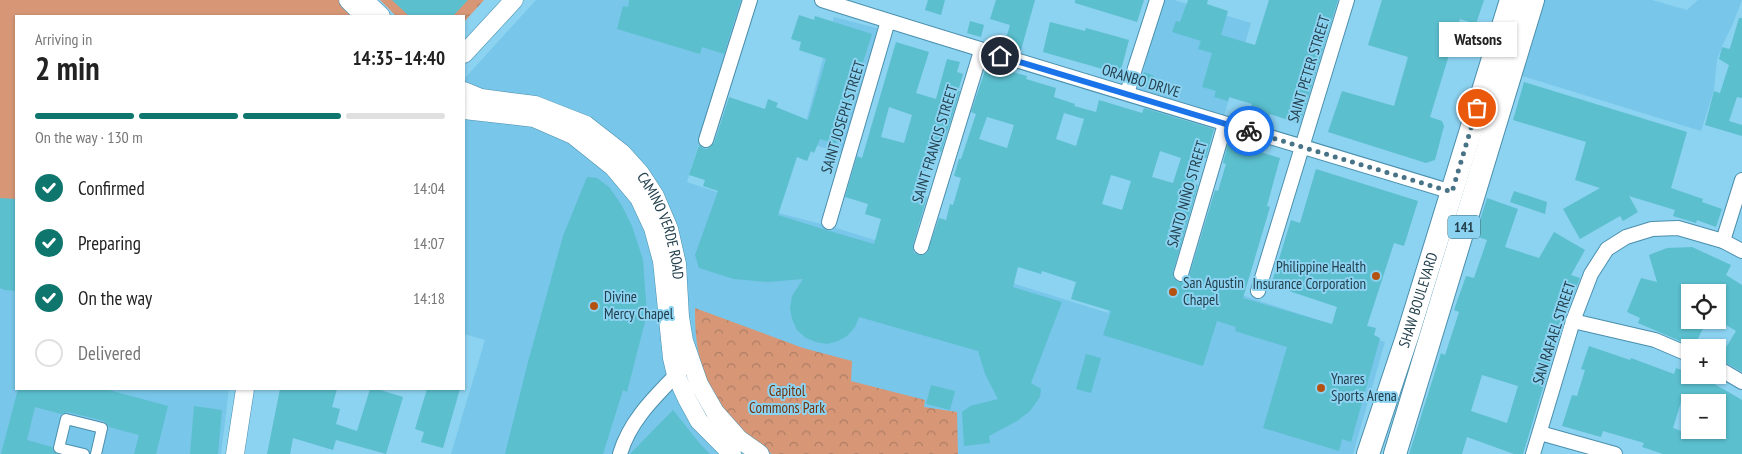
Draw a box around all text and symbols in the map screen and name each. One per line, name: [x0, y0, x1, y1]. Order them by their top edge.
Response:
street label: SAINT PETER STREET: [1283, 13, 1334, 125]
callout: Watsons: [1438, 23, 1516, 58]
text: Arriving in: [35, 29, 92, 49]
text: Watsons: [1454, 29, 1502, 49]
pin: [979, 35, 1021, 77]
icon: home: [986, 42, 1014, 70]
text: 14:35–14:40: [352, 46, 445, 70]
text: 2 min: [35, 47, 100, 89]
street label: SAINT JOSEPH STREET: [816, 58, 869, 176]
street label: ORANBO DRIVE: [1100, 60, 1183, 101]
street label: SAINT FRANCIS STREET: [908, 82, 962, 205]
pin: [1456, 87, 1498, 129]
icon: bag: [1463, 94, 1491, 122]
courier: [1224, 106, 1274, 156]
icon: bike: [1235, 117, 1263, 145]
text: On the way · 130 m: [35, 127, 143, 147]
street label: SANTO NIÑO STREET: [1162, 138, 1211, 249]
street label: CAMINO VERDE ROAD: [633, 168, 688, 280]
icon: check: [35, 174, 63, 202]
text: Confirmed: [78, 176, 145, 200]
text: 14:04: [413, 178, 445, 198]
road number: 141: [1448, 216, 1480, 238]
icon: check: [35, 229, 63, 257]
text: Preparing: [78, 231, 141, 255]
text: 14:07: [413, 233, 445, 253]
street label: SHAW BOULEVARD: [1394, 250, 1442, 350]
place label: Philippine Health Insurance Corporation: [1253, 257, 1366, 293]
marker: Philippine Health Insurance Corporation: [1370, 270, 1382, 282]
place label: San Agustin Chapel: [1183, 273, 1244, 309]
street label: SAN RAFAEL STREET: [1528, 279, 1579, 387]
icon: check: [35, 284, 63, 312]
map controls: [1681, 284, 1726, 439]
button: locate: [1681, 284, 1726, 329]
text: On the way: [78, 286, 152, 310]
marker: San Agustin Chapel: [1167, 286, 1179, 298]
place label: Divine Mercy Chapel: [604, 287, 674, 323]
text: 14:18: [413, 288, 445, 308]
marker: Divine Mercy Chapel: [588, 300, 600, 312]
button: +: [1681, 339, 1726, 384]
text: Delivered: [78, 341, 141, 365]
place label: Ynares Sports Arena: [1331, 369, 1397, 405]
park label: Capitol Commons Park: [749, 381, 825, 417]
marker: Ynares Sports Arena: [1315, 382, 1327, 394]
button: −: [1681, 394, 1726, 439]

